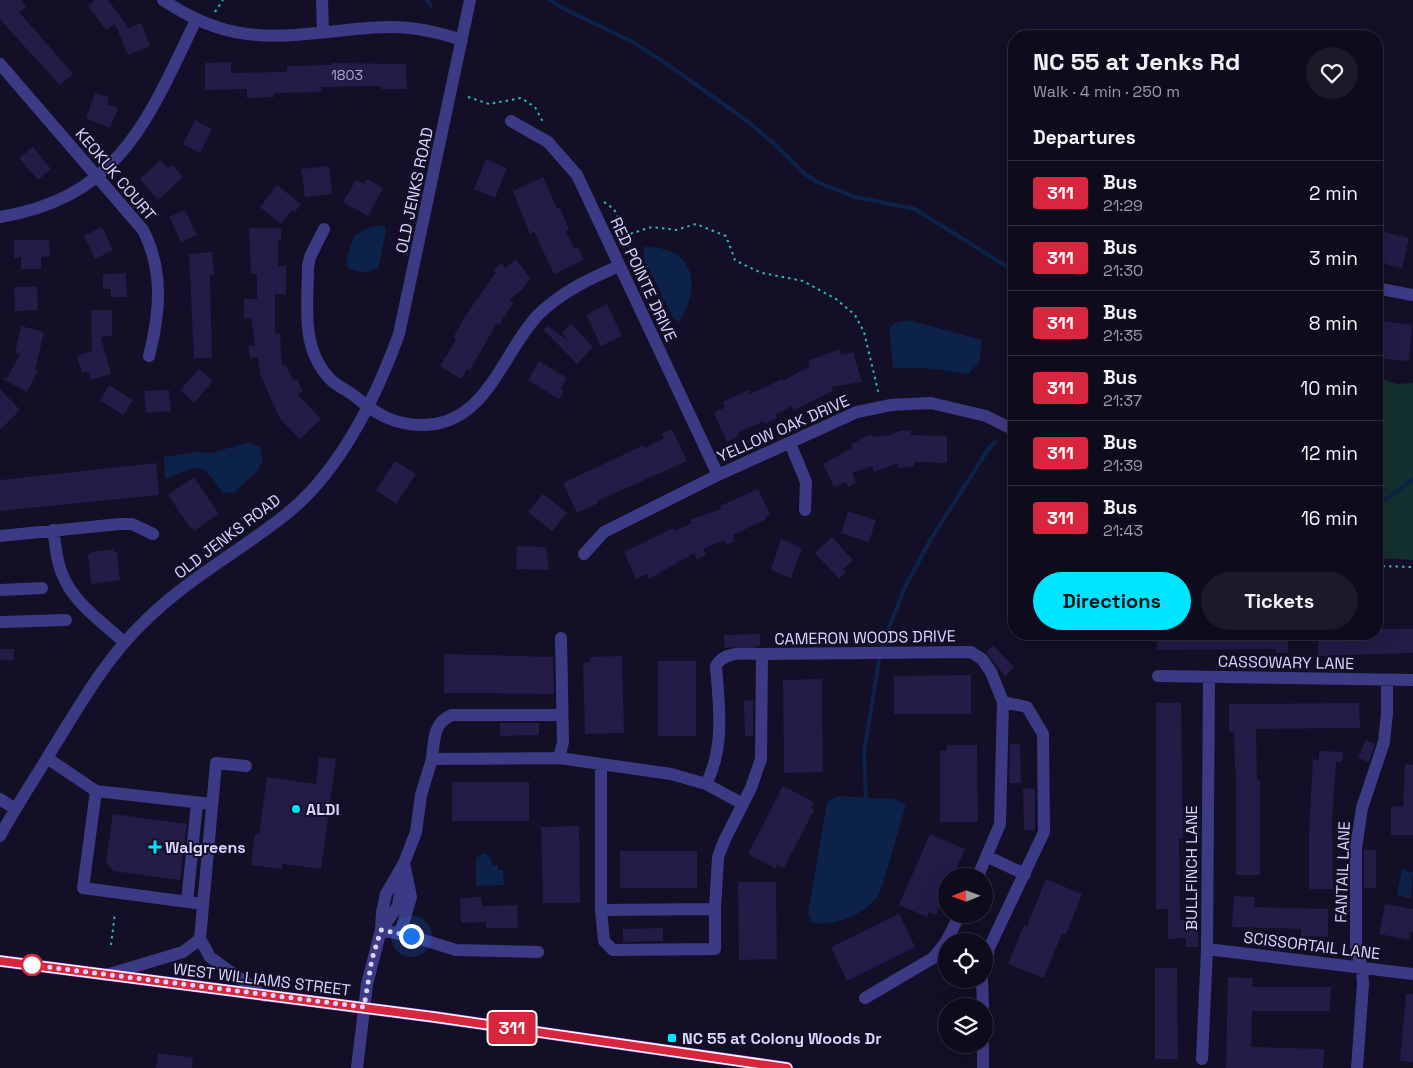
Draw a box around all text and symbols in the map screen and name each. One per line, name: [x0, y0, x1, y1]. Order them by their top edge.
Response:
text: NC 55 at Jenks Rd: [1033, 46, 1240, 77]
button: heart: [1306, 47, 1358, 99]
house number: 1803: [331, 66, 363, 84]
text: Walk · 4 min · 250 m: [1033, 81, 1180, 102]
street label: KEOKUK COURT: [71, 124, 161, 225]
street label: OLD JENKS ROAD: [391, 125, 438, 255]
text: Departures: [1033, 125, 1136, 150]
text: Bus: [1103, 170, 1137, 195]
text: 311: [1047, 181, 1074, 204]
text: 2 min: [1309, 181, 1358, 206]
text: 21:29: [1103, 195, 1143, 216]
street label: RED POINTE DRIVE: [606, 214, 682, 345]
text: Bus: [1103, 235, 1137, 260]
text: 311: [1047, 246, 1074, 269]
text: 3 min: [1309, 246, 1358, 271]
text: 21:30: [1103, 260, 1143, 281]
text: Bus: [1103, 300, 1137, 325]
text: 311: [1047, 311, 1074, 334]
text: 8 min: [1309, 311, 1358, 336]
text: 21:35: [1103, 325, 1143, 346]
text: Bus: [1103, 365, 1137, 390]
text: 311: [1047, 376, 1074, 399]
text: 10 min: [1300, 376, 1358, 401]
street label: YELLOW OAK DRIVE: [714, 390, 853, 467]
text: 21:37: [1103, 390, 1142, 411]
text: Bus: [1103, 430, 1137, 455]
text: 311: [1047, 441, 1074, 464]
text: 12 min: [1301, 441, 1358, 466]
text: 21:39: [1103, 455, 1143, 476]
street label: OLD JENKS ROAD: [170, 489, 285, 583]
text: Bus: [1103, 495, 1137, 520]
text: 311: [1047, 506, 1074, 529]
text: 16 min: [1301, 506, 1358, 531]
text: 21:43: [1103, 520, 1143, 541]
button: Directions: [1033, 572, 1191, 630]
button: Tickets: [1201, 572, 1358, 630]
street label: CAMERON WOODS DRIVE: [774, 625, 956, 650]
street label: CASSOWARY LANE: [1218, 651, 1354, 674]
place label: ALDI: [306, 799, 340, 820]
marker: ALDI: [290, 803, 302, 815]
street label: BULLFINCH LANE: [1181, 805, 1202, 931]
street label: FANTAIL LANE: [1330, 821, 1355, 923]
place label: Walgreens: [165, 837, 246, 858]
marker: Walgreens: [149, 841, 161, 853]
north arrow: [938, 868, 992, 922]
map controls: [938, 868, 993, 1053]
your location: [399, 924, 424, 949]
street label: SCISSORTAIL LANE: [1243, 927, 1381, 964]
button: locate: [938, 933, 993, 988]
unlabelled marker: [21, 954, 43, 976]
street label: WEST WILLIAMS STREET: [172, 958, 352, 1001]
button: layers: [938, 998, 993, 1053]
line badge: 311: [483, 1012, 541, 1044]
text: 311: [499, 1016, 525, 1039]
place label: NC 55 at Colony Woods Dr: [682, 1028, 882, 1049]
marker: NC 55 at Colony Woods Dr: [666, 1032, 678, 1044]

